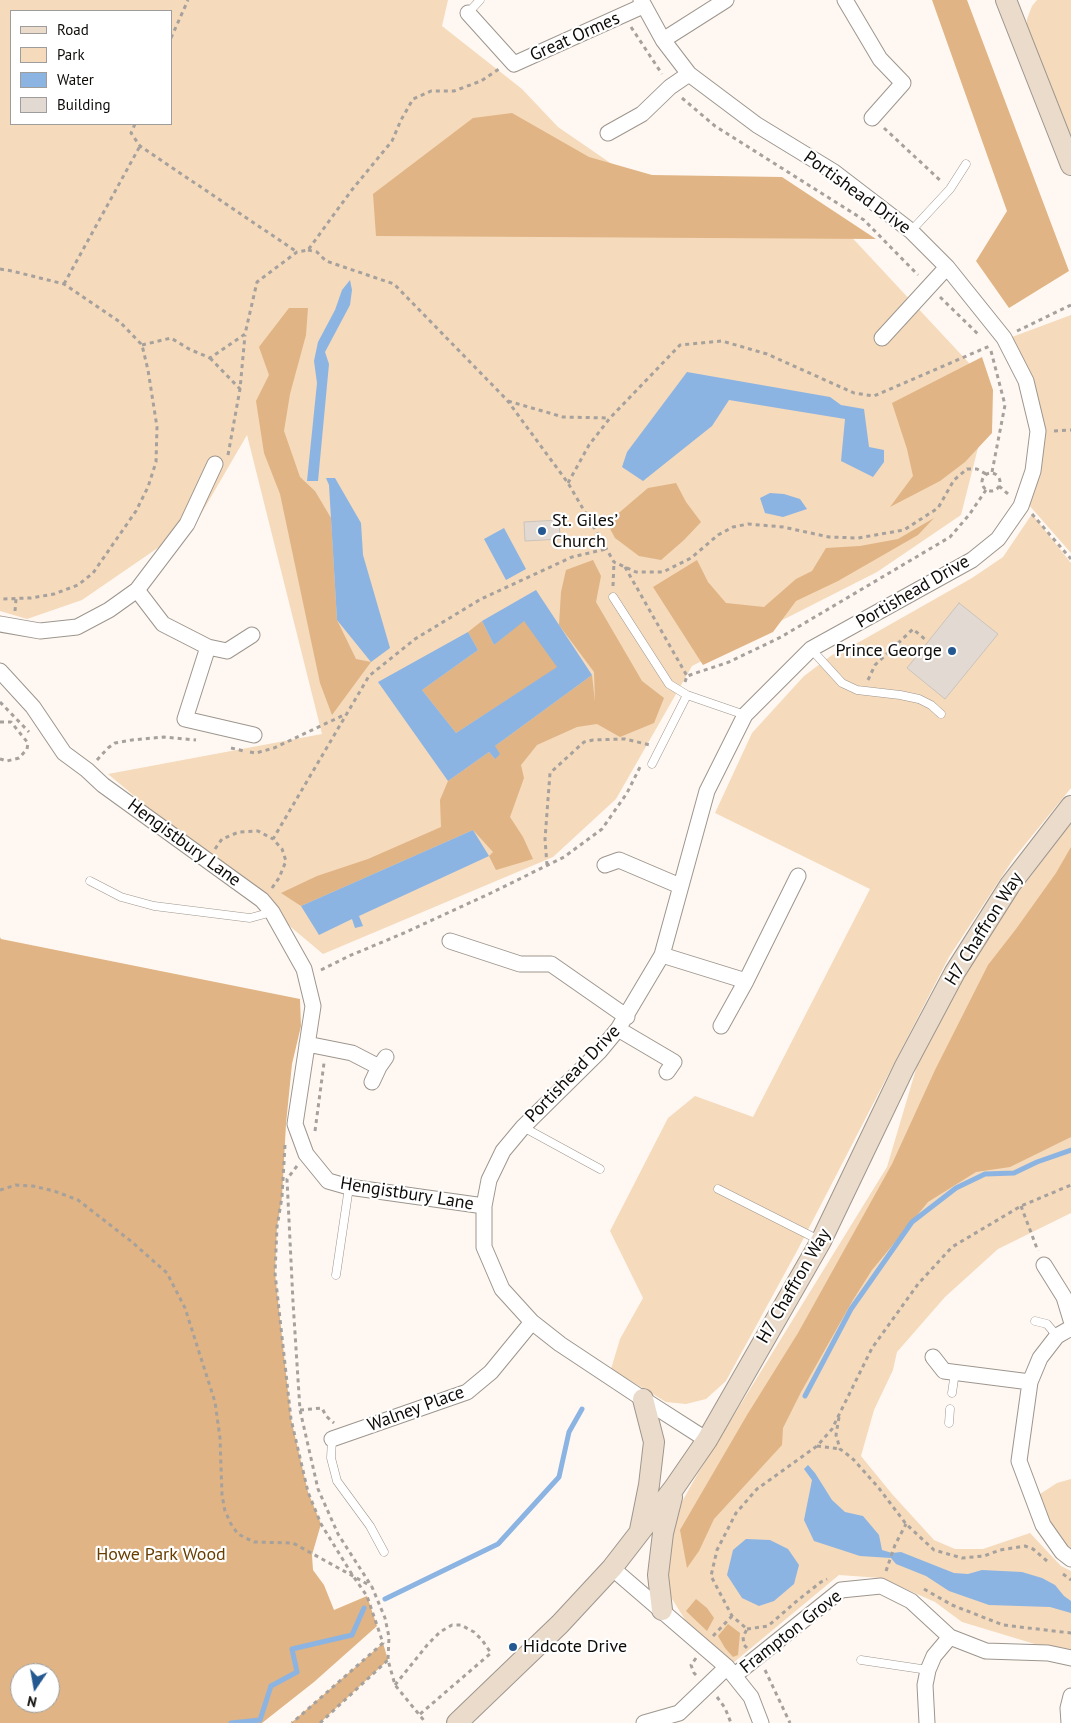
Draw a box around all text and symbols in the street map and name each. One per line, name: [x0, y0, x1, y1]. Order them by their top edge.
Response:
street label: Great Ormes: [527, 8, 623, 66]
legend: [10, 10, 172, 125]
text: Road: [57, 20, 89, 39]
text: Park: [57, 45, 85, 64]
text: Water: [57, 70, 94, 89]
text: Building: [57, 95, 111, 114]
street label: Portishead Drive: [799, 147, 915, 239]
place label: St. Giles’ Church: [552, 510, 618, 552]
marker: St. Giles’ Church: [536, 525, 548, 537]
street label: Portishead Drive: [853, 551, 973, 633]
place label: Prince George: [836, 640, 942, 662]
marker: Prince George: [946, 645, 958, 657]
street label: Hengistbury Lane: [123, 795, 245, 891]
street label: H7 Chaffron Way: [941, 869, 1027, 989]
street label: Portishead Drive: [521, 1021, 625, 1127]
street label: Hengistbury Lane: [339, 1173, 475, 1215]
street label: H7 Chaffron Way: [752, 1225, 836, 1347]
street label: Walney Place: [365, 1382, 467, 1436]
park label: Howe Park Wood: [96, 1544, 226, 1566]
street label: Frampton Grove: [736, 1586, 846, 1678]
place label: Hidcote Drive: [523, 1636, 627, 1658]
marker: Hidcote Drive: [507, 1641, 519, 1653]
north arrow: [10, 1663, 60, 1713]
text: N: [26, 1692, 38, 1711]

